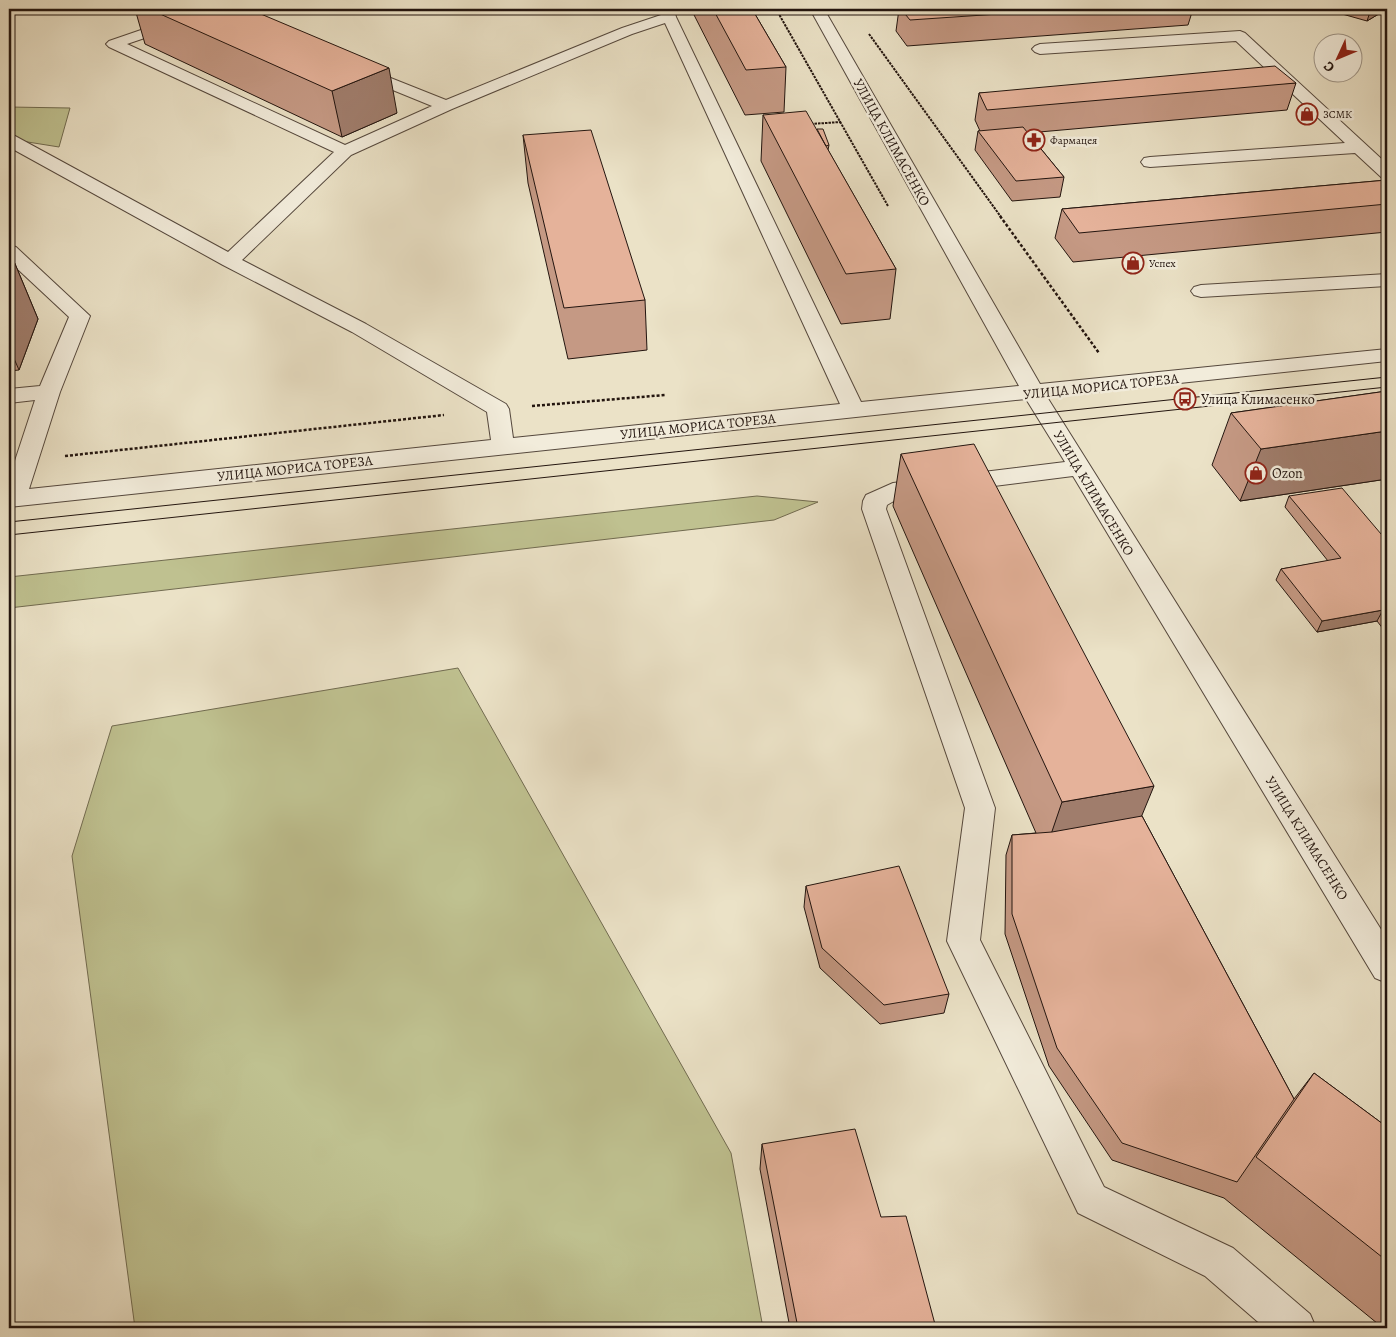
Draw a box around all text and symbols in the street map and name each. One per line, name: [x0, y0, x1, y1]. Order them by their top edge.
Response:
north arrow: [1314, 32, 1364, 82]
text: С: [1319, 57, 1339, 76]
street label: УЛИЦА КЛИМАСЕНКО: [849, 75, 935, 210]
shop icon: ЗСМК: [1295, 102, 1319, 126]
place label: ЗСМК: [1323, 107, 1352, 122]
pharmacy icon: Фармацея: [1022, 128, 1046, 152]
place label: Фармацея: [1050, 133, 1097, 148]
shop icon: Успех: [1121, 251, 1145, 275]
place label: Успех: [1149, 256, 1176, 271]
street label: УЛИЦА МОРИСА ТОРЕЗА: [1022, 369, 1181, 404]
bus stop icon: Улица Климасенко: [1173, 387, 1197, 411]
place label: Улица Климасенко: [1201, 390, 1315, 409]
street label: УЛИЦА МОРИСА ТОРЕЗА: [619, 409, 778, 444]
street label: УЛИЦА КЛИМАСЕНКО: [1049, 427, 1139, 560]
street label: УЛИЦА МОРИСА ТОРЕЗА: [216, 451, 375, 486]
shop icon: Ozon: [1244, 461, 1268, 485]
place label: Ozon: [1272, 464, 1303, 483]
street label: УЛИЦА КЛИМАСЕНКО: [1261, 773, 1353, 904]

